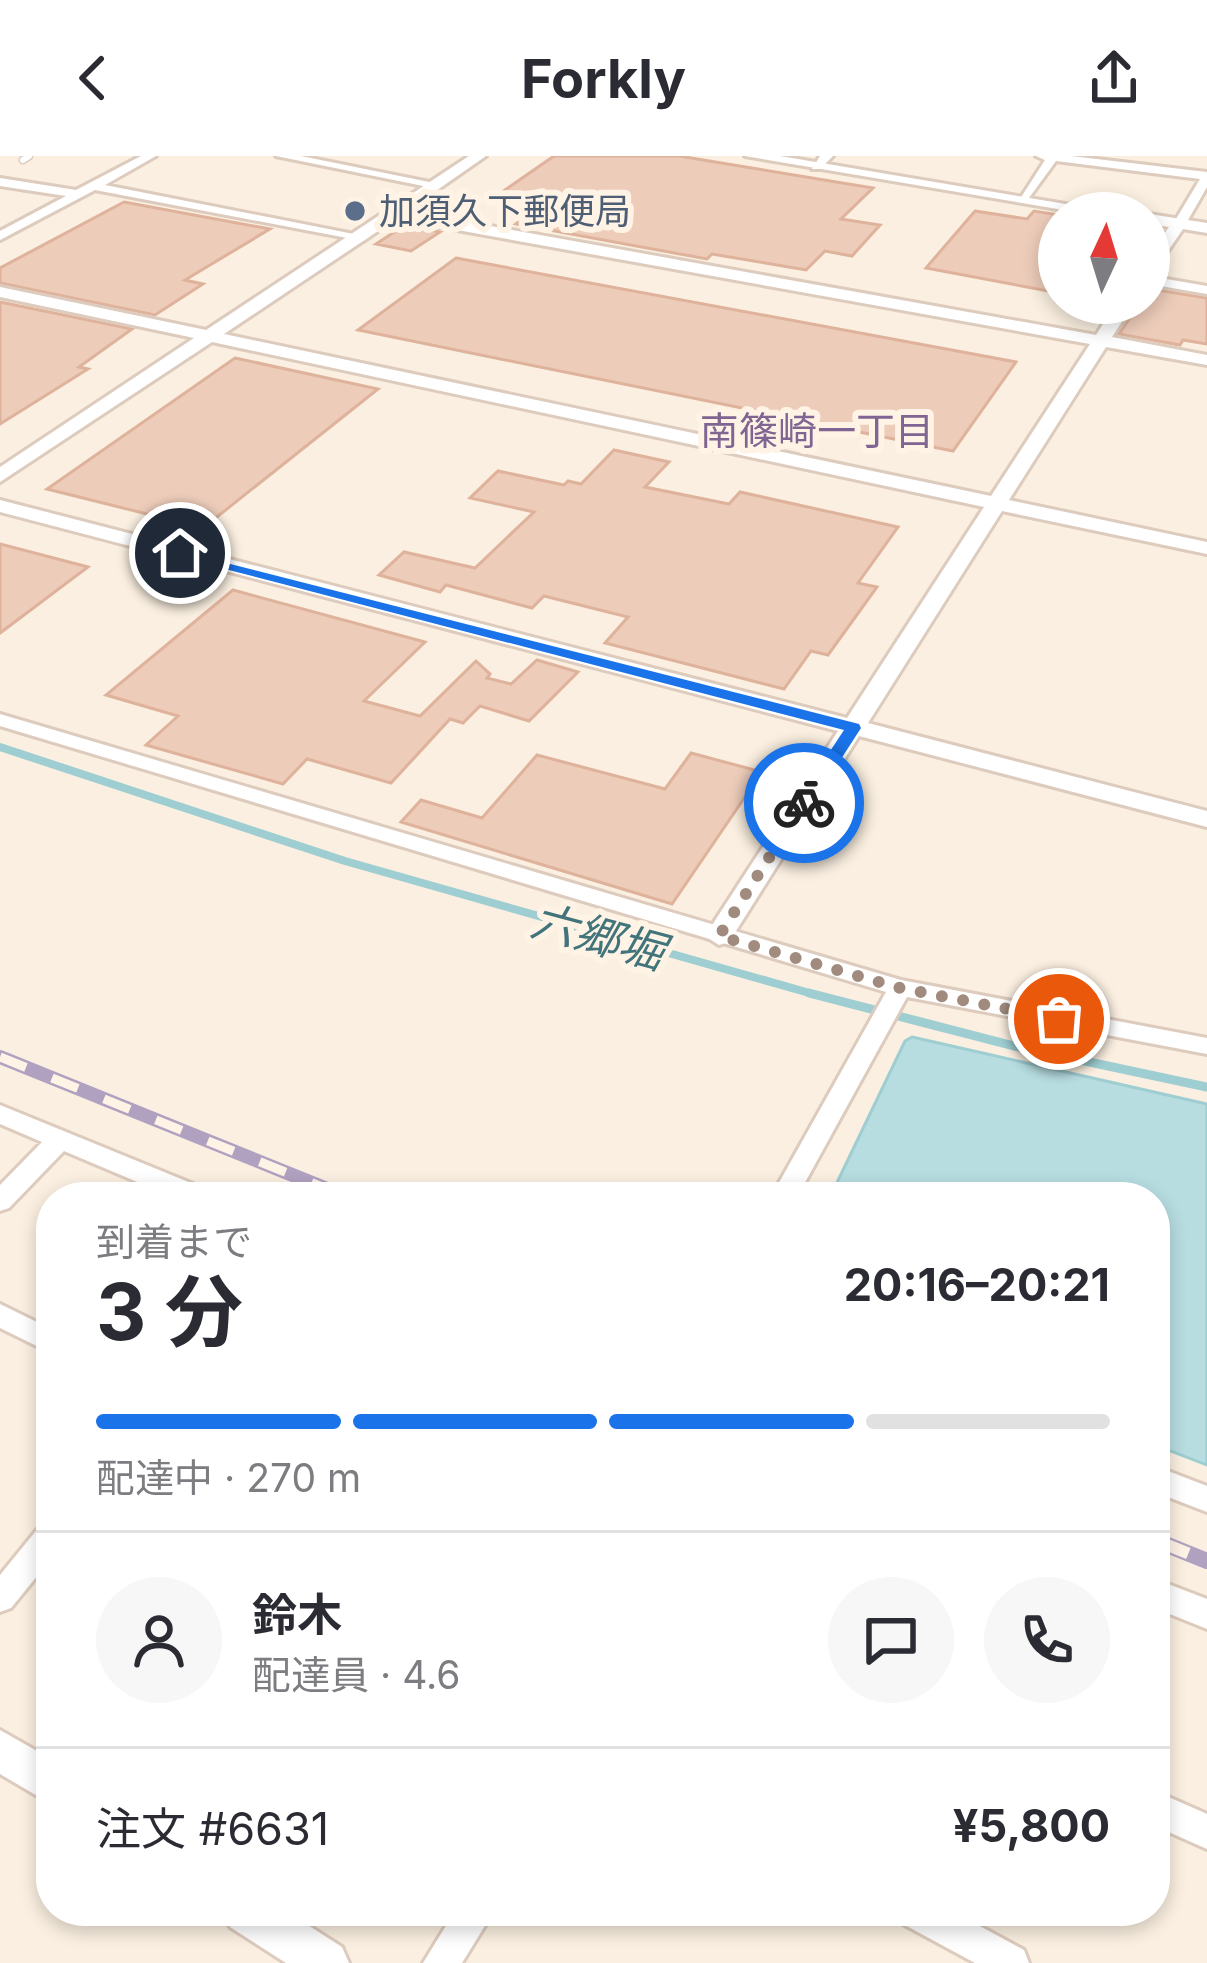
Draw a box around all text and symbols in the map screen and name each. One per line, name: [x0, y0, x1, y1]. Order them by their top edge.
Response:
icon: back: [60, 45, 126, 111]
icon: share: [1081, 45, 1147, 111]
text: Forkly: [521, 46, 686, 111]
place label: 加須久下郵便局: [379, 189, 631, 233]
north arrow: [1038, 192, 1170, 324]
map controls: [1038, 192, 1170, 324]
marker: 加須久下郵便局: [342, 198, 368, 224]
district label: 南篠崎一丁目: [700, 407, 934, 454]
pin: [129, 502, 231, 604]
icon: home: [147, 520, 213, 586]
courier: [744, 743, 864, 863]
icon: bike: [771, 770, 837, 836]
water label: 六郷堀: [526, 892, 676, 982]
pin: [1008, 968, 1110, 1070]
icon: bag: [1026, 986, 1092, 1052]
text: 到着まで: [96, 1218, 252, 1265]
text: 20:16–20:21: [844, 1257, 1110, 1312]
text: 3 分: [96, 1264, 243, 1359]
text: 配達中 · 270 m: [96, 1454, 361, 1501]
button: person: [96, 1577, 222, 1703]
button: chat: [828, 1577, 954, 1703]
button: phone: [984, 1577, 1110, 1703]
text: 鈴木: [252, 1587, 342, 1642]
text: 配達員 · 4.6: [252, 1651, 460, 1698]
text: ¥5,800: [953, 1798, 1110, 1853]
text: 注文 #6631: [96, 1801, 329, 1856]

